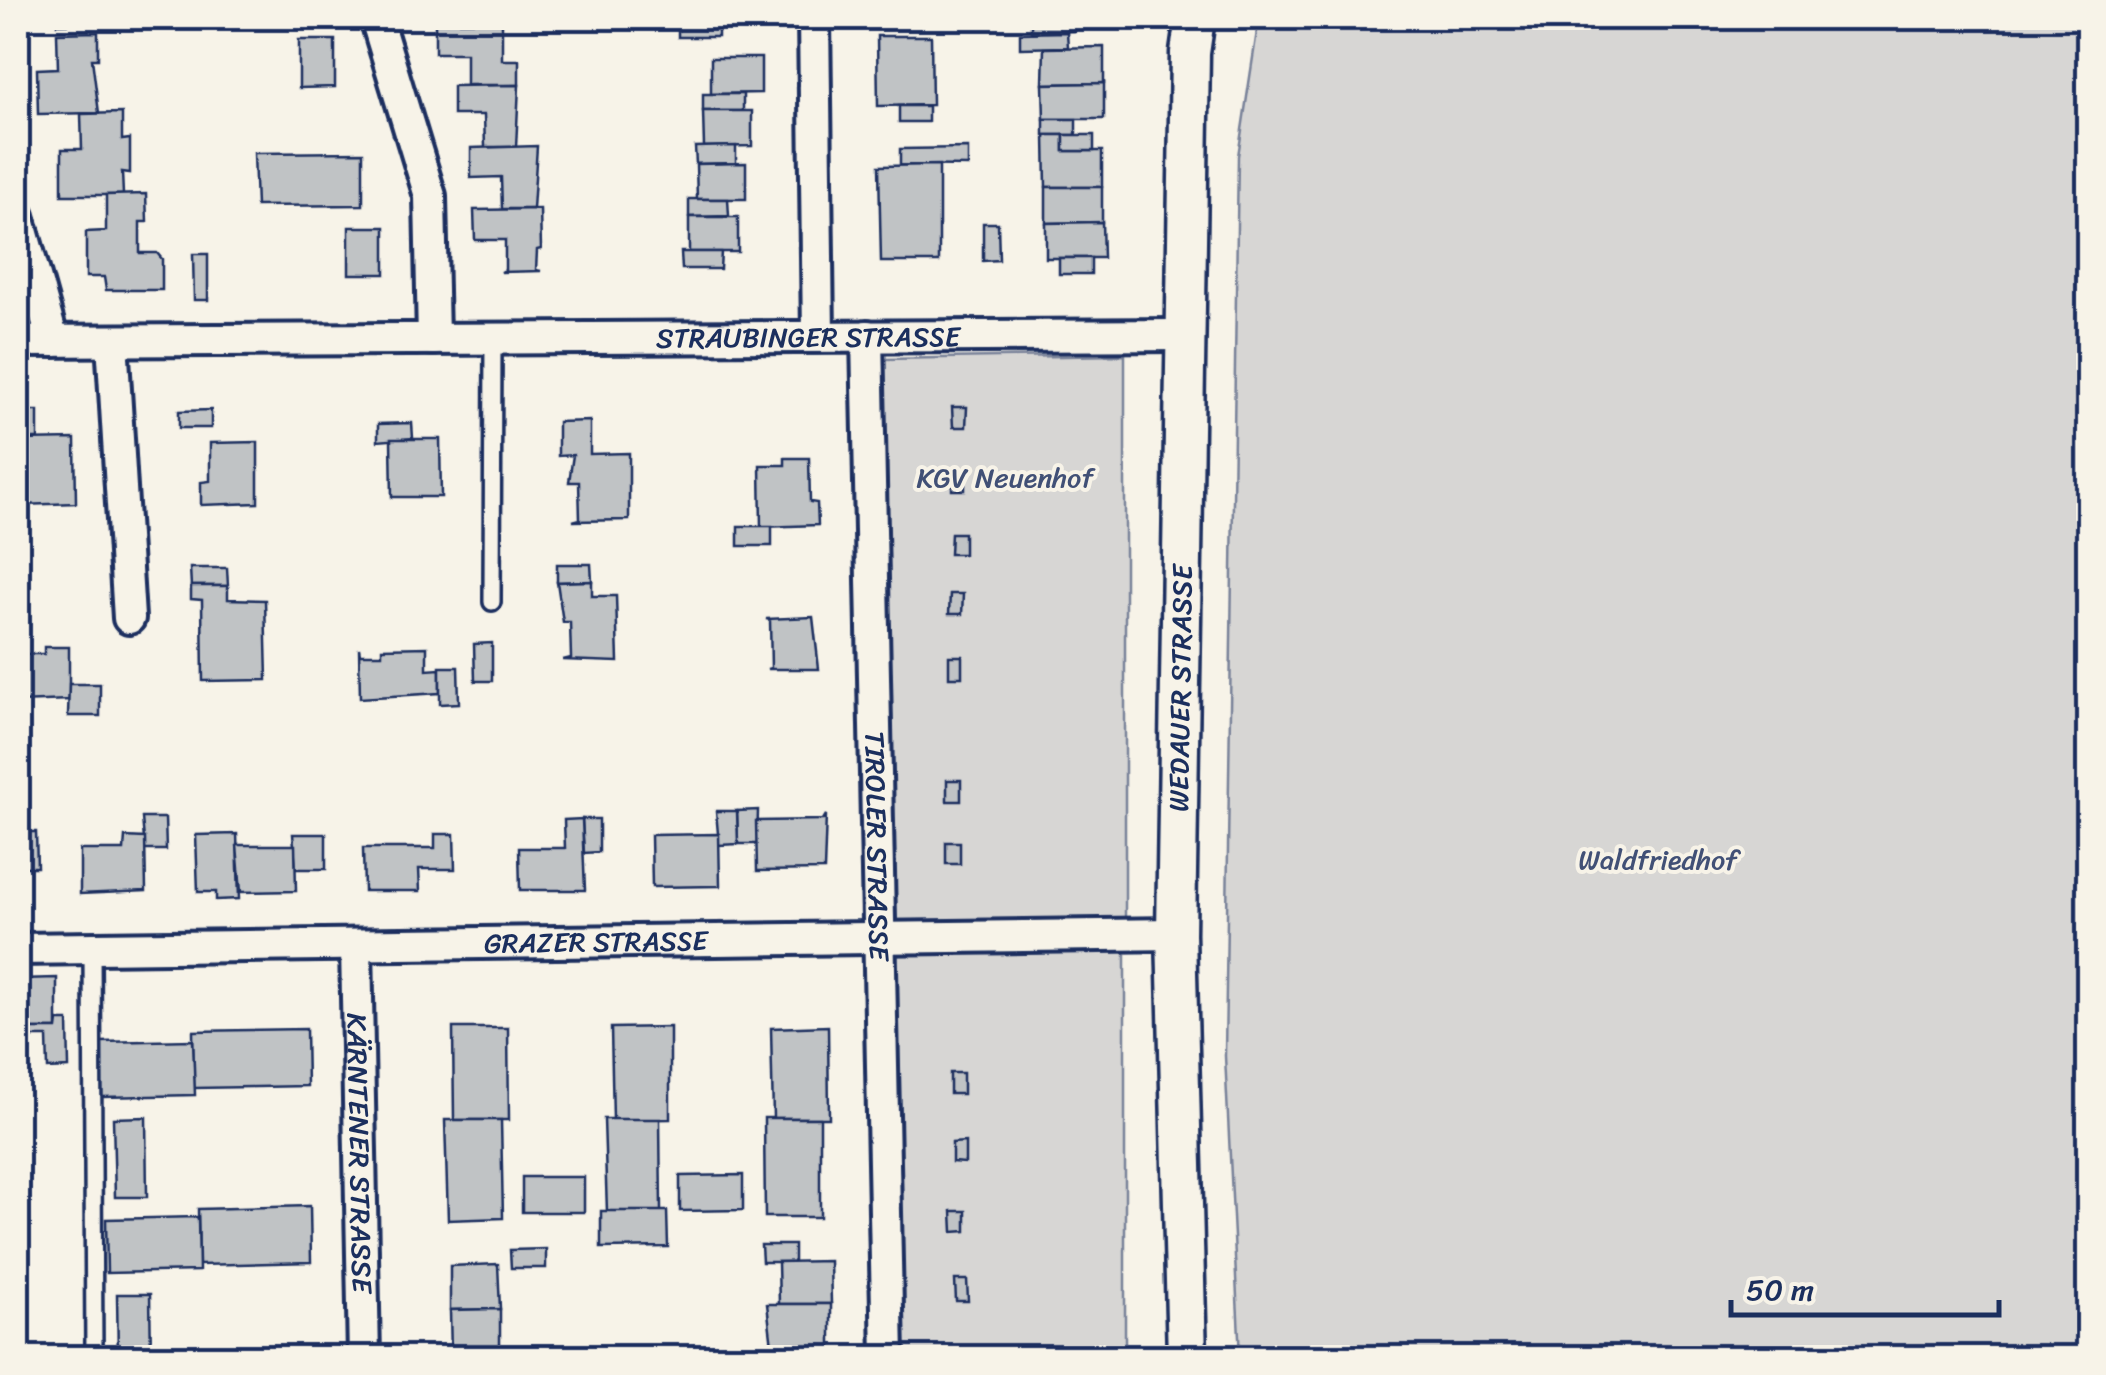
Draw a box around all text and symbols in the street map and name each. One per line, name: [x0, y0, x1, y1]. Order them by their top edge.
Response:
street label: STRAUBINGER STRASSE: [656, 312, 962, 362]
park label: KGV Neuenhof: [917, 453, 1096, 502]
street label: WEDAUER STRASSE: [1153, 563, 1206, 812]
street label: TIROLER STRASSE: [851, 731, 904, 963]
park label: Waldfriedhof: [1578, 835, 1741, 884]
street label: GRAZER STRASSE: [484, 916, 710, 967]
street label: KÄRNTENER STRASSE: [333, 1012, 387, 1295]
scale bar: [1731, 1255, 1998, 1317]
text: 50 m: [1746, 1263, 1814, 1317]

